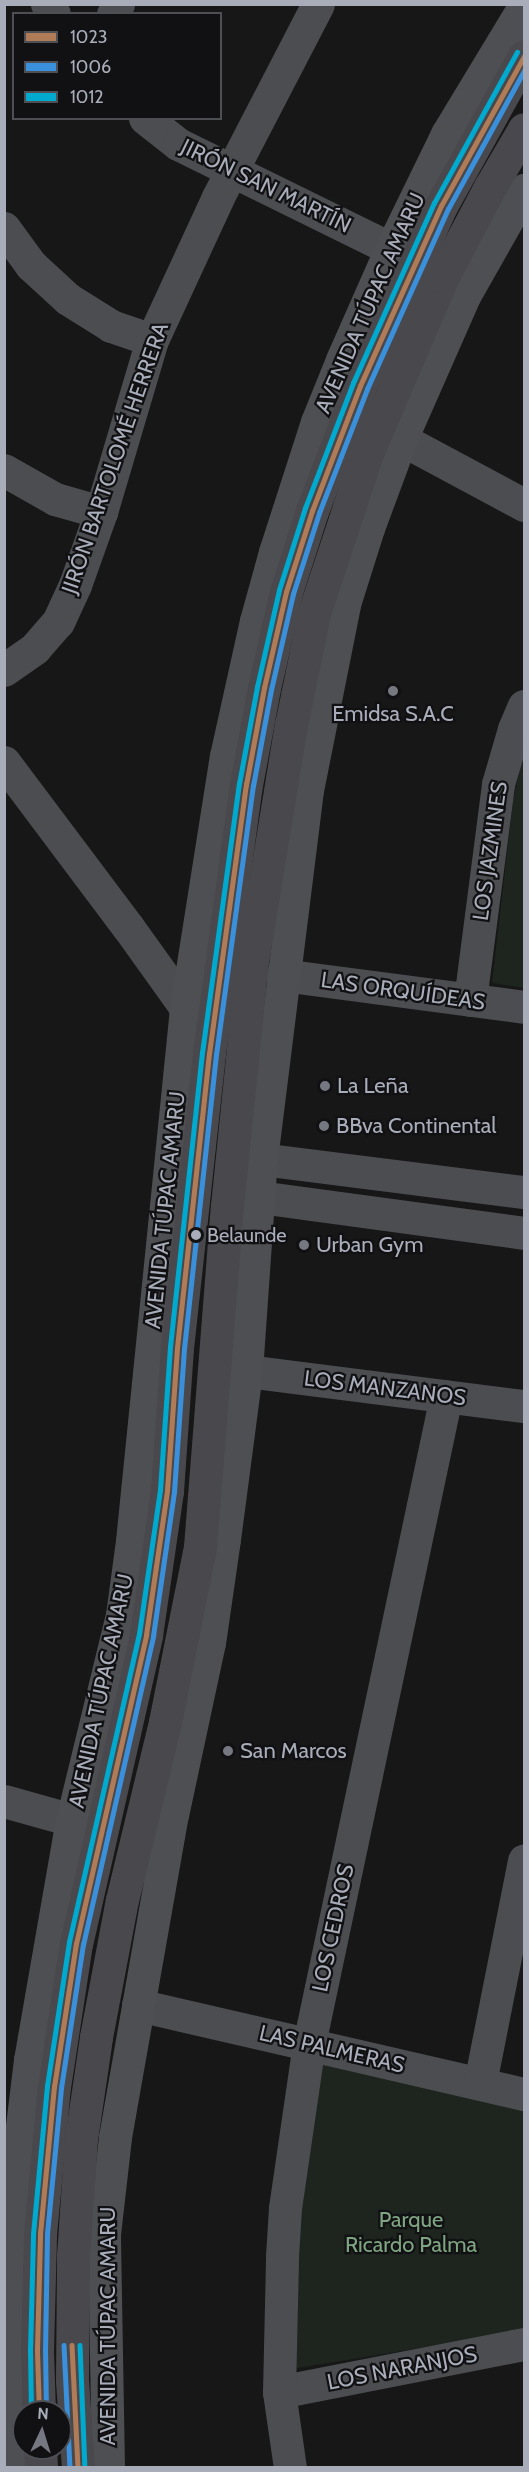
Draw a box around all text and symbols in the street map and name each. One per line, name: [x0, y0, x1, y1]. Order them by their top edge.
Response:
legend: [12, 12, 222, 120]
text: 1023: [70, 26, 108, 48]
text: 1006: [70, 56, 111, 78]
text: 1012: [70, 86, 104, 108]
street label: JIRÓN SAN MARTÍN: [177, 133, 355, 239]
street label: AVENIDA TÚPAC AMARU: [309, 189, 431, 417]
street label: JIRÓN BARTOLOMÉ HERRERA: [56, 319, 174, 597]
marker: Emidsa S.A.C: [386, 684, 400, 698]
place label: Emidsa S.A.C: [332, 701, 454, 727]
street label: LOS JAZMINES: [467, 780, 513, 922]
street label: LAS ORQUÍDEAS: [319, 966, 487, 1016]
place label: La Leña: [337, 1073, 408, 1099]
marker: La Leña: [318, 1079, 332, 1093]
street label: AVENIDA TÚPAC AMARU: [139, 1090, 191, 1330]
place label: BBva Continental: [336, 1113, 496, 1139]
marker: BBva Continental: [317, 1119, 331, 1133]
place label: Belaunde: [207, 1223, 286, 1247]
marker: Belaunde: [190, 1229, 202, 1241]
place label: Urban Gym: [316, 1232, 423, 1258]
marker: Urban Gym: [297, 1238, 311, 1252]
street label: LOS MANZANOS: [302, 1365, 468, 1411]
street label: AVENIDA TÚPAC AMARU: [63, 1571, 139, 1811]
place label: San Marcos: [240, 1738, 347, 1764]
marker: San Marcos: [221, 1744, 235, 1758]
street label: LOS CEDROS: [307, 1862, 359, 1994]
street label: LAS PALMERAS: [257, 2019, 407, 2079]
park label: Parque Ricardo Palma: [345, 2206, 477, 2258]
street label: AVENIDA TÚPAC AMARU: [95, 2207, 121, 2445]
street label: LOS NARANJOS: [325, 2341, 479, 2395]
north arrow: [12, 2400, 72, 2460]
text: N: [37, 2404, 49, 2423]

